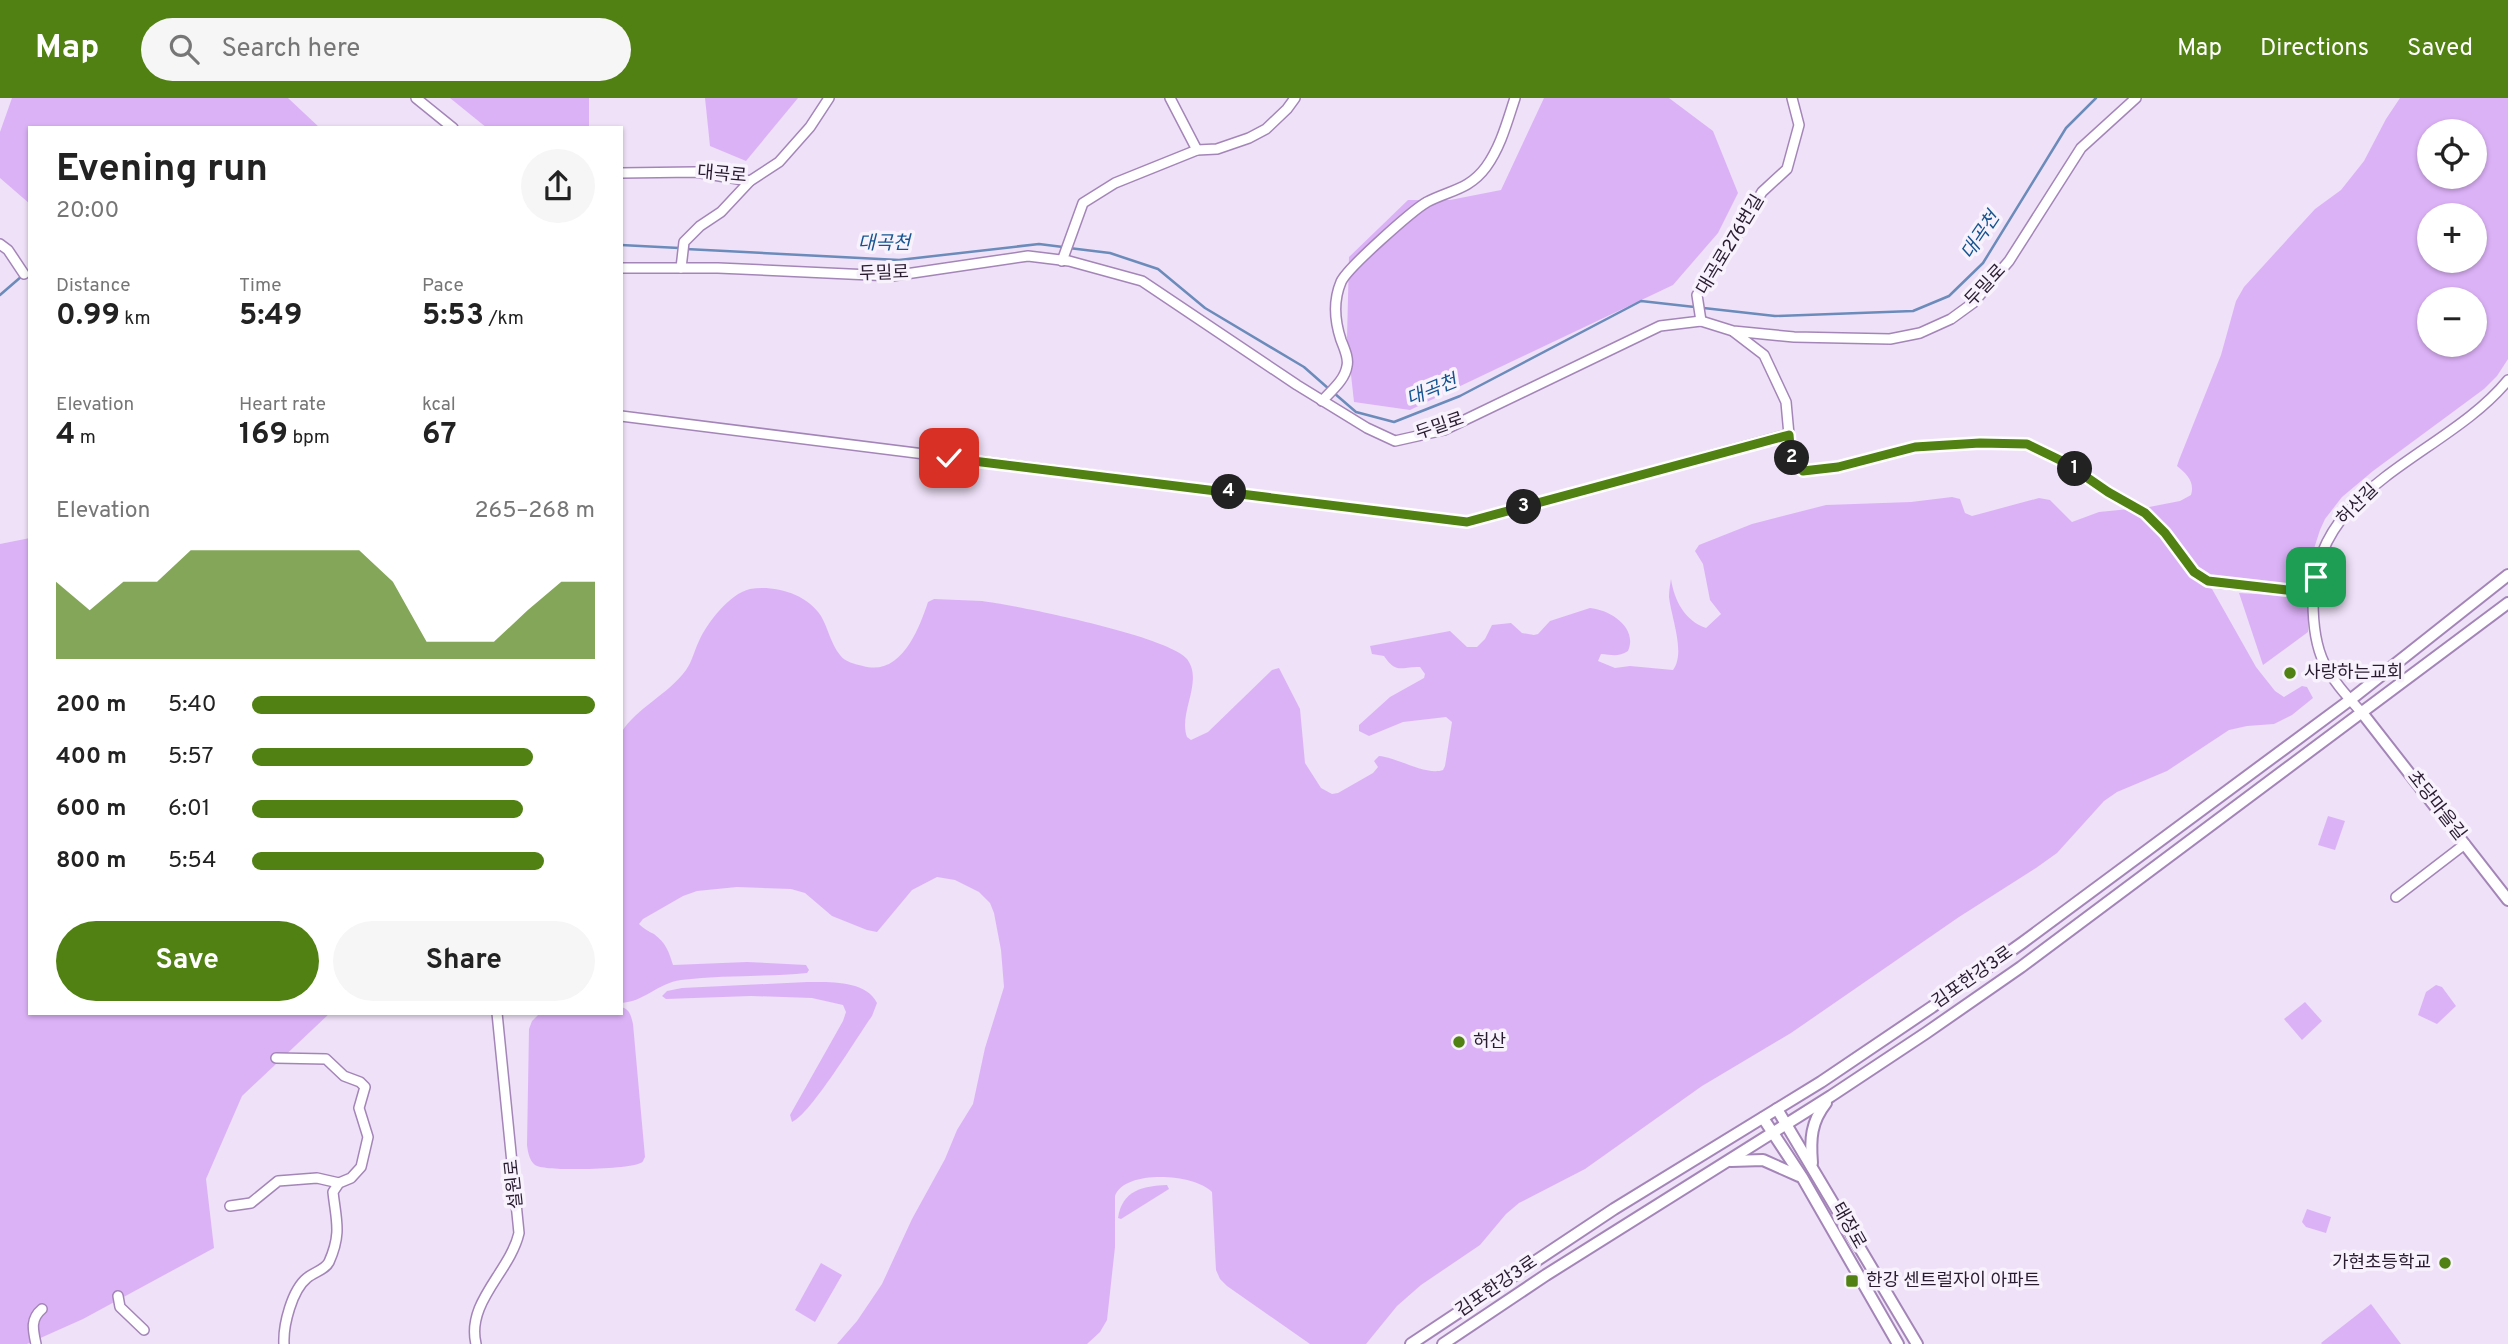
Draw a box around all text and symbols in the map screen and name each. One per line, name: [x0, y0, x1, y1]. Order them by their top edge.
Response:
search box: [141, 18, 631, 81]
text: Map: [35, 28, 99, 70]
icon: search: [165, 30, 203, 68]
text: Search here: [221, 33, 360, 66]
text: Map: [2177, 34, 2222, 64]
text: Directions: [2260, 34, 2369, 64]
text: Saved: [2407, 34, 2473, 64]
map controls: [2417, 119, 2487, 357]
button: locate: [2417, 119, 2487, 189]
text: Evening run: [56, 146, 268, 195]
button: share: [521, 149, 595, 223]
street label: 대곡로: [696, 161, 748, 189]
street label: 대곡로276번길: [1692, 191, 1770, 299]
text: 20:00: [56, 197, 119, 226]
button: +: [2417, 203, 2487, 273]
water label: 대곡천: [1956, 206, 2006, 264]
water label: 대곡천: [858, 232, 912, 256]
street label: 두밀로: [1961, 260, 2011, 312]
street label: 두밀로: [859, 262, 909, 286]
text: Distance: [56, 274, 131, 298]
text: Time: [239, 274, 282, 298]
text: Pace: [422, 274, 464, 298]
button: −: [2417, 287, 2487, 357]
text: 0.99: [56, 298, 120, 335]
text: 5:49: [239, 298, 302, 335]
text: 5:53: [422, 298, 484, 335]
text: km: [120, 307, 151, 331]
text: /km: [484, 307, 524, 331]
water label: 대곡천: [1403, 369, 1462, 412]
text: Elevation: [56, 393, 134, 417]
text: Heart rate: [239, 393, 326, 417]
text: kcal: [422, 393, 456, 417]
street label: 두밀로: [1413, 408, 1467, 446]
text: 4: [56, 417, 75, 454]
text: 169: [239, 417, 288, 454]
text: 67: [422, 417, 457, 454]
text: m: [75, 426, 96, 450]
text: bpm: [288, 426, 330, 450]
pin: [919, 428, 979, 488]
icon: check: [930, 439, 968, 477]
pin: 2: [1774, 440, 1810, 476]
text: 2: [1786, 445, 1797, 469]
pin: 1: [2058, 452, 2092, 486]
text: 1: [2071, 456, 2078, 480]
pin: 4: [1212, 474, 1246, 510]
text: 4: [1222, 479, 1235, 503]
street label: 허산길: [2332, 479, 2384, 531]
pin: 3: [1506, 490, 1542, 524]
text: 3: [1518, 494, 1529, 518]
text: Elevation: [56, 497, 151, 526]
text: 265–268 m: [474, 497, 595, 526]
pin: [2286, 547, 2346, 607]
icon: arrive: [2297, 558, 2335, 596]
place label: 사랑하는교회: [2304, 662, 2403, 685]
marker: 사랑하는교회: [2282, 665, 2298, 681]
text: 200 m: [56, 691, 126, 720]
text: 5:40: [168, 691, 217, 720]
text: 400 m: [56, 743, 127, 772]
text: 5:57: [168, 743, 214, 772]
street label: 초당마을길: [2401, 766, 2471, 846]
text: 600 m: [56, 795, 126, 824]
text: 6:01: [168, 795, 210, 824]
text: 800 m: [56, 847, 126, 876]
text: 5:54: [168, 847, 216, 876]
button: Save: [56, 921, 319, 1001]
button: Share: [333, 921, 595, 1001]
street label: 김포한강3로: [1928, 942, 2018, 1014]
place label: 허산: [1473, 1031, 1506, 1054]
marker: 허산: [1451, 1034, 1467, 1050]
street label: 설원로: [501, 1158, 529, 1210]
street label: 태장로: [1826, 1199, 1870, 1253]
street label: 김포한강3로: [1452, 1251, 1542, 1323]
place label: 가현초등학교: [2332, 1252, 2431, 1275]
marker: 가현초등학교: [2437, 1255, 2453, 1271]
place label: 한강 센트럴자이 아파트: [1866, 1270, 2040, 1293]
marker: 한강 센트럴자이 아파트: [1844, 1273, 1860, 1289]

